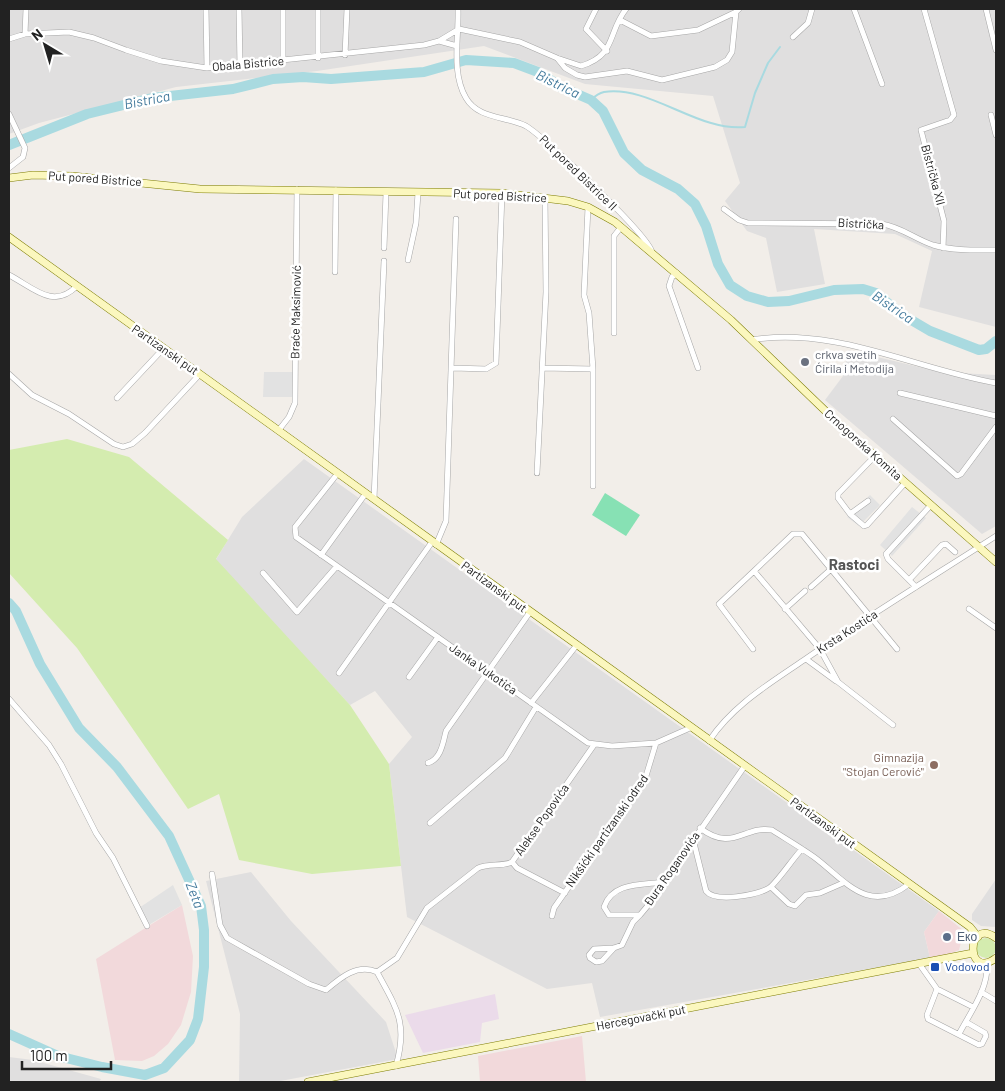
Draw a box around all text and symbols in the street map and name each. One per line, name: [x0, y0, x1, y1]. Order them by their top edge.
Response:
north arrow: [20, 20, 70, 70]
text: N: [28, 25, 46, 44]
street label: Obala Bistrice: [211, 53, 284, 73]
water label: Bistrica: [534, 66, 583, 101]
water label: Bistrica: [123, 87, 171, 112]
street label: Put pored Bistrice II: [537, 132, 620, 213]
street label: Bistrička XII: [919, 143, 949, 207]
street label: Put pored Bistrice: [48, 168, 142, 188]
street label: Put pored Bistrice: [453, 186, 547, 204]
street label: Bistrička: [838, 215, 885, 231]
street label: Braće Maksimović: [287, 265, 303, 359]
water label: Bistrica: [869, 287, 917, 327]
street label: Partizanski put: [130, 321, 201, 377]
place label: crkva svetih Ćirila i Metodija: [815, 347, 894, 375]
marker: crkva svetih Ćirila i Metodija: [799, 356, 811, 368]
street label: Crnogorska Komita: [822, 406, 905, 483]
district label: Rastoci: [829, 555, 879, 573]
street label: Partizanski put: [459, 558, 530, 615]
street label: Krsta Kostića: [813, 606, 879, 656]
street label: Janka Vukotića: [447, 640, 520, 697]
place label: Gimnazija "Stojan Cerović": [843, 750, 924, 778]
marker: Gimnazija "Stojan Cerović": [928, 759, 940, 771]
street label: Nikšićki partizanski odred: [562, 772, 650, 889]
street label: Alekse Popovića: [511, 781, 571, 858]
street label: Partizanski put: [788, 794, 859, 851]
street label: Đura Roganovića: [640, 829, 702, 908]
water label: Zeta: [183, 879, 208, 910]
place label: Еко: [957, 929, 977, 943]
marker: Еко: [941, 931, 953, 943]
place label: Vodovod: [945, 959, 989, 973]
marker: Vodovod: [929, 961, 941, 973]
street label: Hercegovački put: [595, 1001, 687, 1033]
scale bar: [22, 1038, 111, 1070]
text: 100 m: [30, 1046, 68, 1064]

